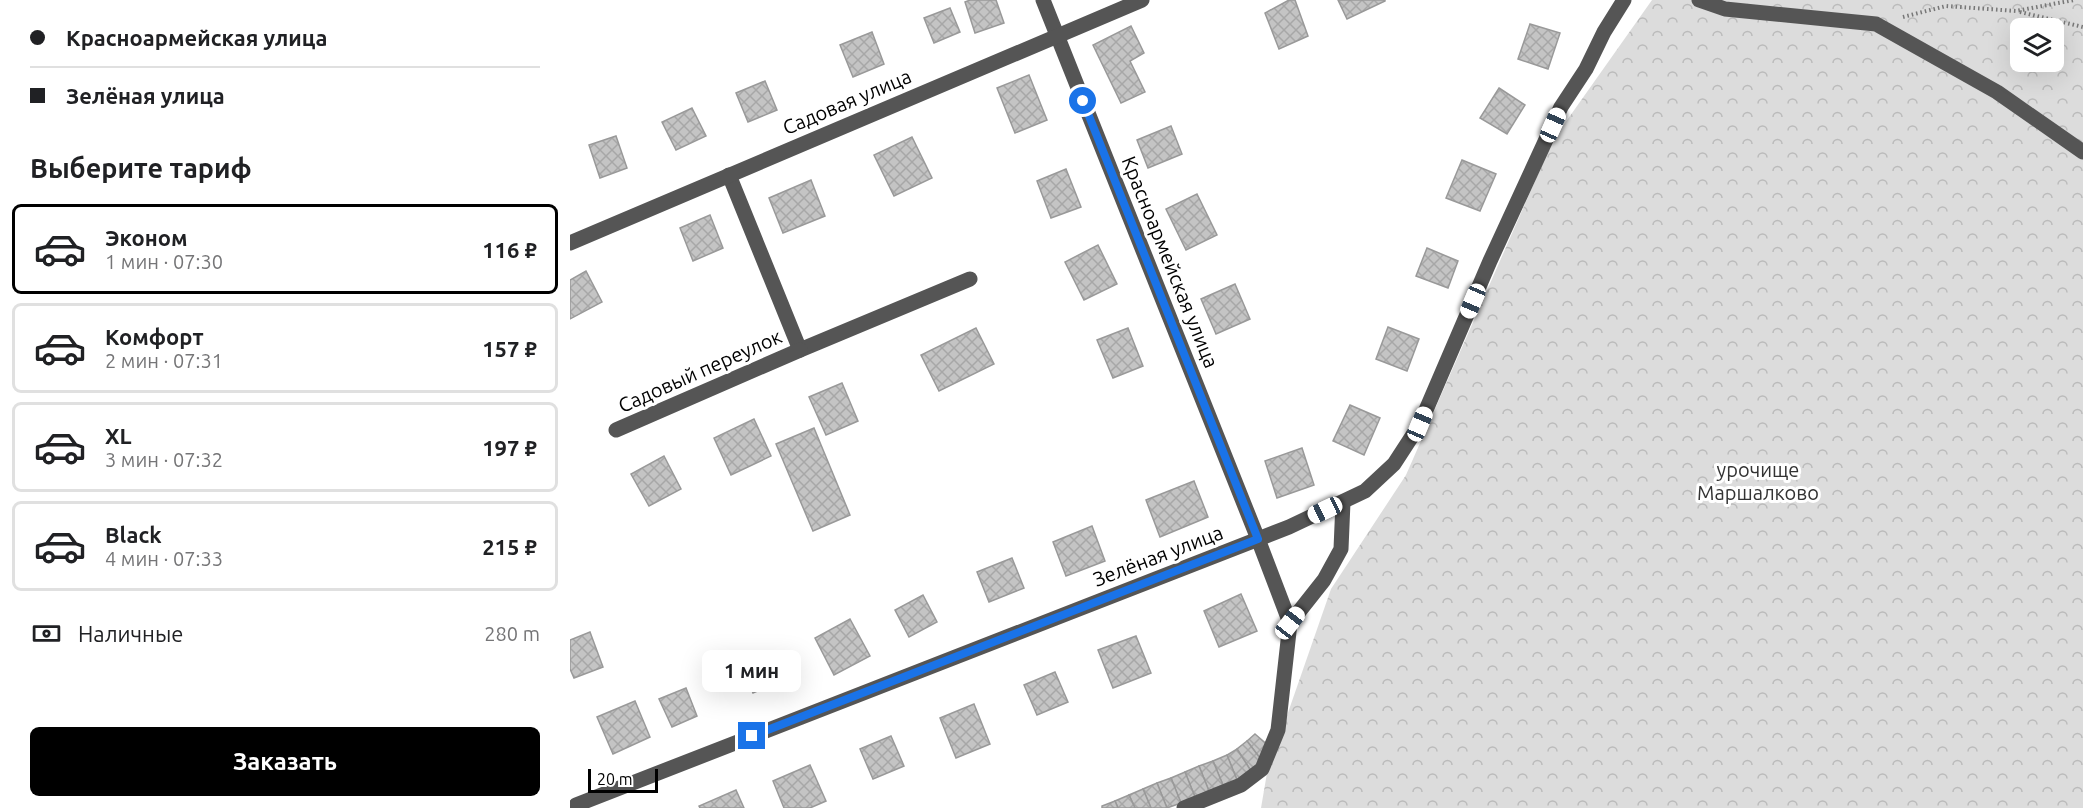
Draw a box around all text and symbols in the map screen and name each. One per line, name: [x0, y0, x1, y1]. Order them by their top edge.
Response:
map controls: [2010, 18, 2064, 72]
button: layers: [2010, 18, 2064, 72]
text: Красноармейская улица: [66, 25, 327, 50]
street label: Садовая улица: [779, 64, 915, 139]
text: Зелёная улица: [66, 83, 225, 108]
route start: [1069, 87, 1096, 114]
car: [1537, 105, 1569, 145]
text: Выберите тариф: [30, 153, 252, 183]
street label: Красноармейская улица: [1117, 153, 1223, 371]
icon: car: [33, 222, 87, 276]
text: Эконом: [105, 225, 187, 250]
text: 116 ₽: [482, 237, 537, 262]
text: 1 мин · 07:30: [105, 250, 223, 273]
car: [1458, 281, 1488, 321]
icon: car: [33, 321, 87, 375]
text: Комфорт: [105, 324, 204, 349]
street label: Садовый переулок: [614, 324, 785, 417]
text: 157 ₽: [482, 336, 537, 361]
text: 2 мин · 07:31: [105, 349, 223, 372]
car: [1405, 404, 1435, 444]
icon: car: [33, 420, 87, 474]
text: XL: [105, 423, 132, 448]
text: 197 ₽: [482, 435, 537, 460]
text: 3 мин · 07:32: [105, 448, 223, 471]
park label: урочище Маршалково: [1697, 458, 1819, 504]
car: [1305, 494, 1345, 526]
icon: car: [33, 519, 87, 573]
street label: Зелёная улица: [1090, 520, 1226, 591]
text: Black: [105, 522, 162, 547]
text: 215 ₽: [482, 534, 537, 559]
text: 4 мин · 07:33: [105, 547, 223, 570]
car: [1272, 603, 1308, 643]
icon: cash: [30, 617, 63, 650]
text: Наличные: [78, 621, 183, 646]
text: 280 m: [484, 622, 540, 645]
callout: 1 мин: [702, 649, 801, 691]
text: 1 мин: [724, 659, 779, 682]
route end: [738, 722, 765, 749]
button: Заказать: [30, 727, 540, 796]
scale bar: [588, 766, 658, 794]
text: 20 m: [597, 770, 633, 788]

